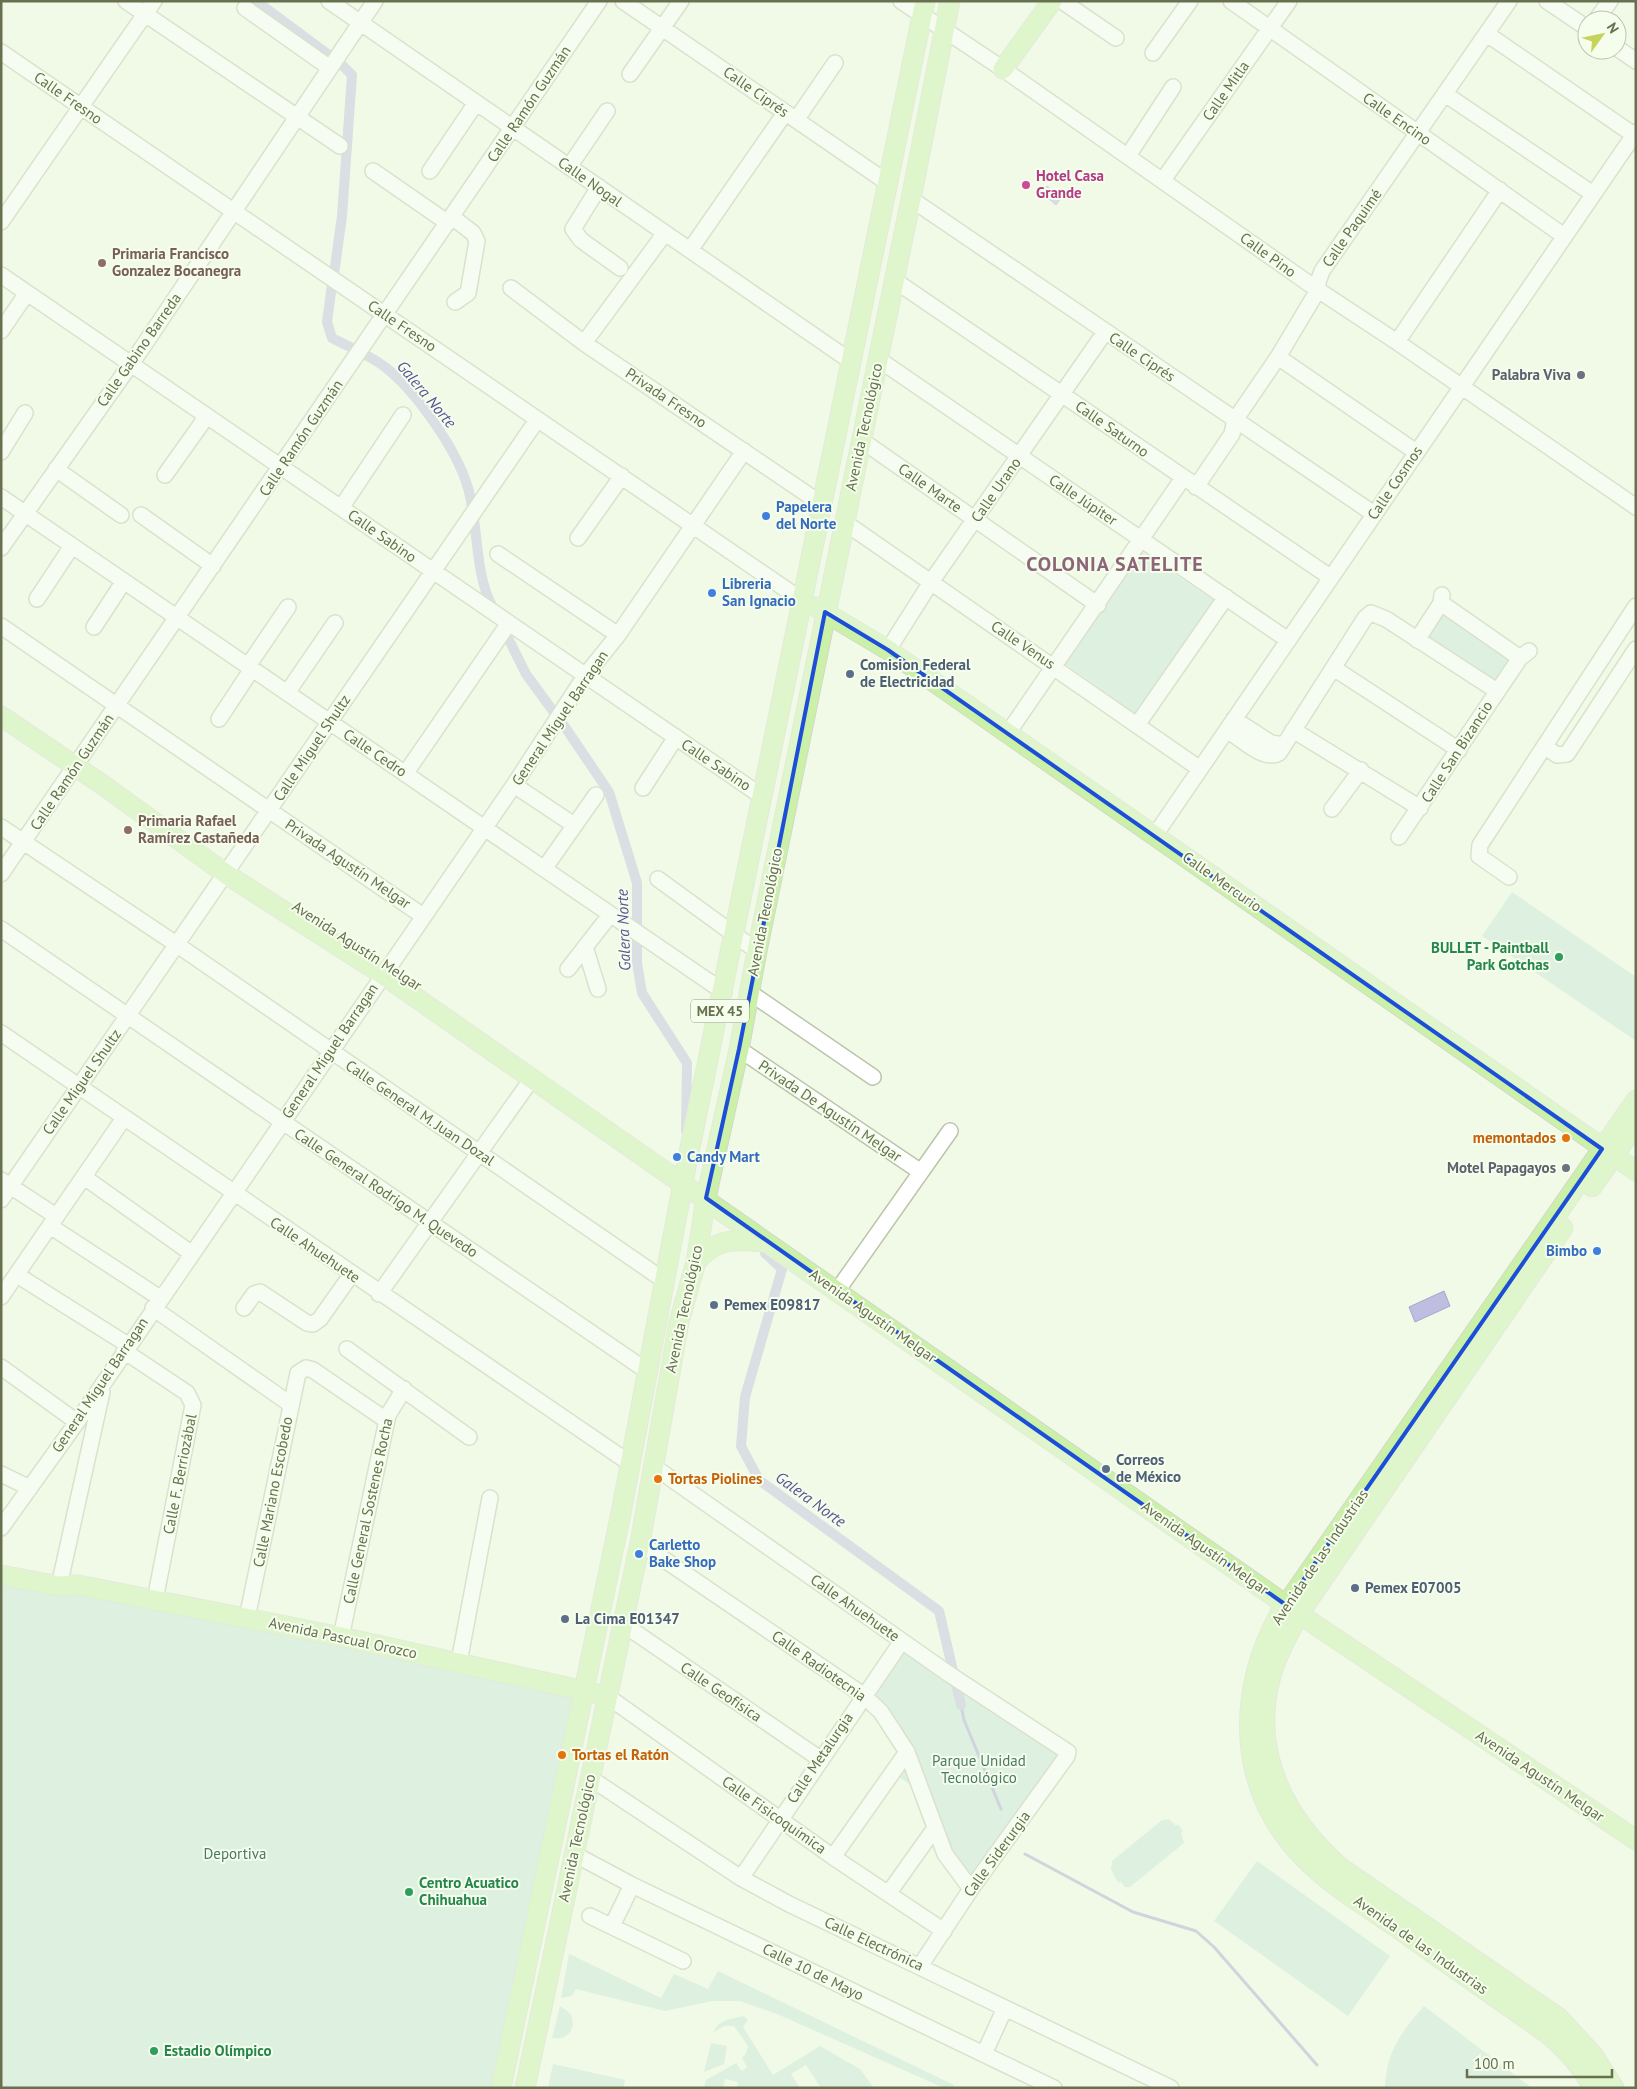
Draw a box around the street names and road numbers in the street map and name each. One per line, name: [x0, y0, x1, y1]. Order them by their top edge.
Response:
street label: Calle Ramón Guzmán: [483, 42, 575, 166]
street label: Calle Mitla: [1198, 57, 1253, 124]
street label: Calle Ciprés: [720, 62, 793, 121]
street label: Calle Fresno: [30, 67, 106, 128]
street label: Calle Encino: [1359, 88, 1435, 149]
street label: Calle Nogal: [554, 153, 627, 211]
street label: Calle Paquimé: [1318, 185, 1386, 271]
street label: Calle Pino: [1236, 228, 1300, 281]
street label: Calle Gabino Barreda: [92, 289, 185, 410]
street label: Calle Fresno: [364, 296, 440, 356]
street label: Calle Ciprés: [1106, 327, 1179, 386]
street label: Avenida Tecnológico: [841, 361, 886, 492]
street label: Privada Fresno: [622, 363, 711, 432]
street label: Calle Ramón Guzmán: [255, 376, 347, 500]
street label: Calle Saturno: [1072, 396, 1153, 461]
street label: Calle Cosmos: [1363, 442, 1426, 523]
street label: Calle Urano: [966, 454, 1025, 526]
street label: Calle Marte: [895, 459, 966, 516]
street label: Calle Júpiter: [1045, 470, 1121, 529]
street label: Calle Sabino: [344, 505, 420, 566]
street label: Calle Venus: [987, 616, 1059, 673]
street label: General Miguel Barragan: [507, 646, 612, 789]
street label: Calle Miguel Shultz: [269, 691, 354, 805]
street label: Calle San Bizancio: [1417, 697, 1497, 806]
street label: Calle Ramón Guzmán: [26, 710, 118, 834]
street label: Calle Cedro: [340, 724, 411, 781]
street label: Calle Sabino: [678, 734, 755, 795]
street label: Privada Agustín Melgar: [282, 814, 415, 913]
street label: Avenida Tecnológico: [743, 846, 786, 978]
street label: Calle Mercurio: [1179, 847, 1266, 916]
street label: Avenida Agustín Melgar: [289, 896, 426, 995]
street label: General Miguel Barragan: [277, 979, 382, 1122]
road number: MEX 45: [691, 999, 749, 1022]
street label: Calle Miguel Shultz: [38, 1025, 125, 1138]
street label: Privada De Agustín Melgar: [755, 1055, 906, 1166]
street label: Calle General M. Juan Dozal: [342, 1056, 499, 1170]
street label: Calle General Rodrigo M. Quevedo: [291, 1124, 482, 1261]
street label: Calle Ahuehuete: [267, 1212, 364, 1287]
street label: Avenida Tecnológico: [661, 1243, 706, 1374]
street label: Avenida Agustín Melgar: [806, 1264, 941, 1367]
street label: General Miguel Barragan: [47, 1313, 152, 1456]
street label: Calle F. Berriozábal: [159, 1411, 201, 1536]
street label: Calle Mariano Escobedo: [249, 1415, 296, 1569]
street label: Calle General Sostenes Rocha: [339, 1416, 396, 1605]
street label: Avenida de las Industrias: [1267, 1485, 1372, 1628]
street label: Avenida Agustín Melgar: [1138, 1496, 1273, 1599]
street label: Calle Ahuehuete: [807, 1570, 904, 1645]
street label: Avenida Pascual Orozco: [267, 1613, 419, 1663]
street label: Calle Radiotecnia: [768, 1626, 870, 1705]
street label: Calle Geofísica: [677, 1657, 766, 1726]
street label: Calle Metalurgia: [782, 1709, 857, 1807]
street label: Avenida Agustín Melgar: [1472, 1725, 1608, 1826]
street label: Calle Fisicoquímica: [718, 1771, 830, 1858]
street label: Avenida Tecnológico: [554, 1772, 599, 1903]
street label: Calle Siderurgia: [959, 1807, 1034, 1900]
street label: Avenida de las Industrias: [1351, 1891, 1492, 1998]
street label: Calle Electrónica: [822, 1912, 927, 1975]
street label: Calle 10 de Mayo: [759, 1939, 867, 2004]

